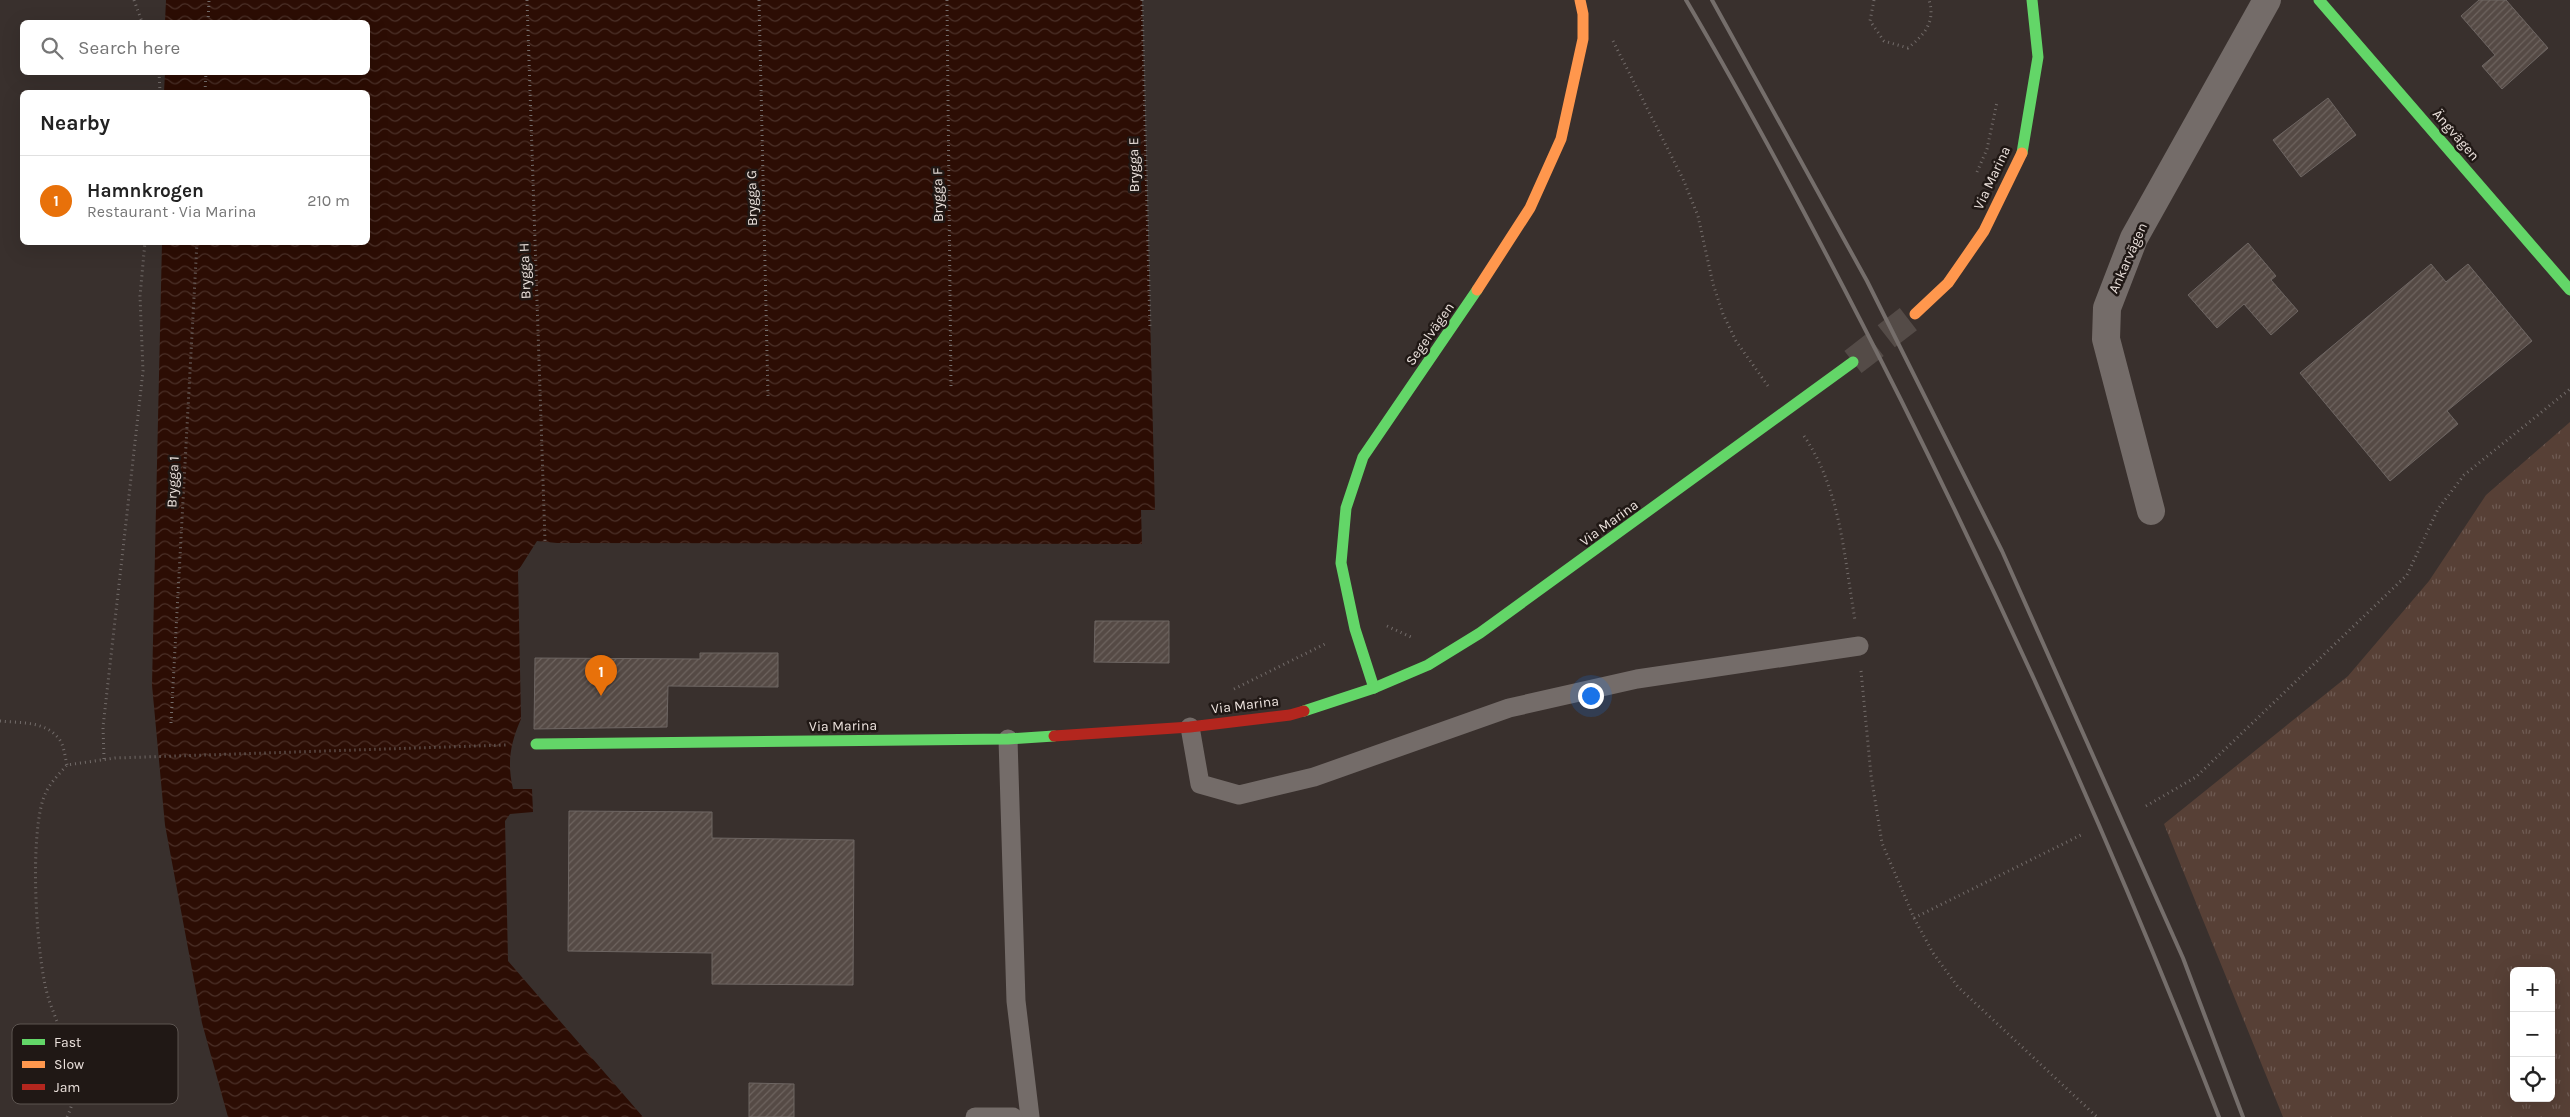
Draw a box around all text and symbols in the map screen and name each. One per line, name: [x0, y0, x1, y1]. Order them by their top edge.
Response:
search box: [20, 20, 370, 75]
icon: search: [38, 34, 66, 62]
text: Search here: [78, 37, 180, 59]
street label: Ängvägen: [2429, 106, 2483, 164]
text: Nearby: [40, 111, 110, 135]
street label: Brygga E: [1125, 137, 1143, 193]
street label: Via Marina: [1970, 144, 2014, 212]
street label: Brygga F: [929, 168, 947, 222]
street label: Brygga G: [743, 170, 761, 226]
text: Hamnkrogen: [87, 180, 204, 202]
text: 1: [53, 191, 59, 210]
text: 210 m: [307, 191, 350, 210]
text: Restaurant · Via Marina: [87, 202, 256, 221]
street label: Ankarvägen: [2105, 220, 2151, 296]
street label: Brygga H: [516, 243, 534, 299]
street label: Segelvägen: [1402, 299, 1458, 369]
street label: Brygga 1: [163, 456, 183, 508]
street label: Via Marina: [1576, 496, 1642, 550]
pin: 1: [585, 655, 617, 696]
your location: [1578, 683, 1604, 709]
street label: Via Marina: [1210, 692, 1280, 718]
street label: Via Marina: [809, 717, 877, 735]
map controls: [2510, 967, 2555, 1102]
button: +: [2510, 967, 2555, 1012]
button: −: [2510, 1012, 2555, 1057]
legend: [12, 1024, 178, 1104]
text: Fast: [54, 1034, 81, 1051]
text: Slow: [54, 1056, 84, 1073]
button: locate: [2510, 1057, 2555, 1102]
text: Jam: [54, 1079, 80, 1096]

